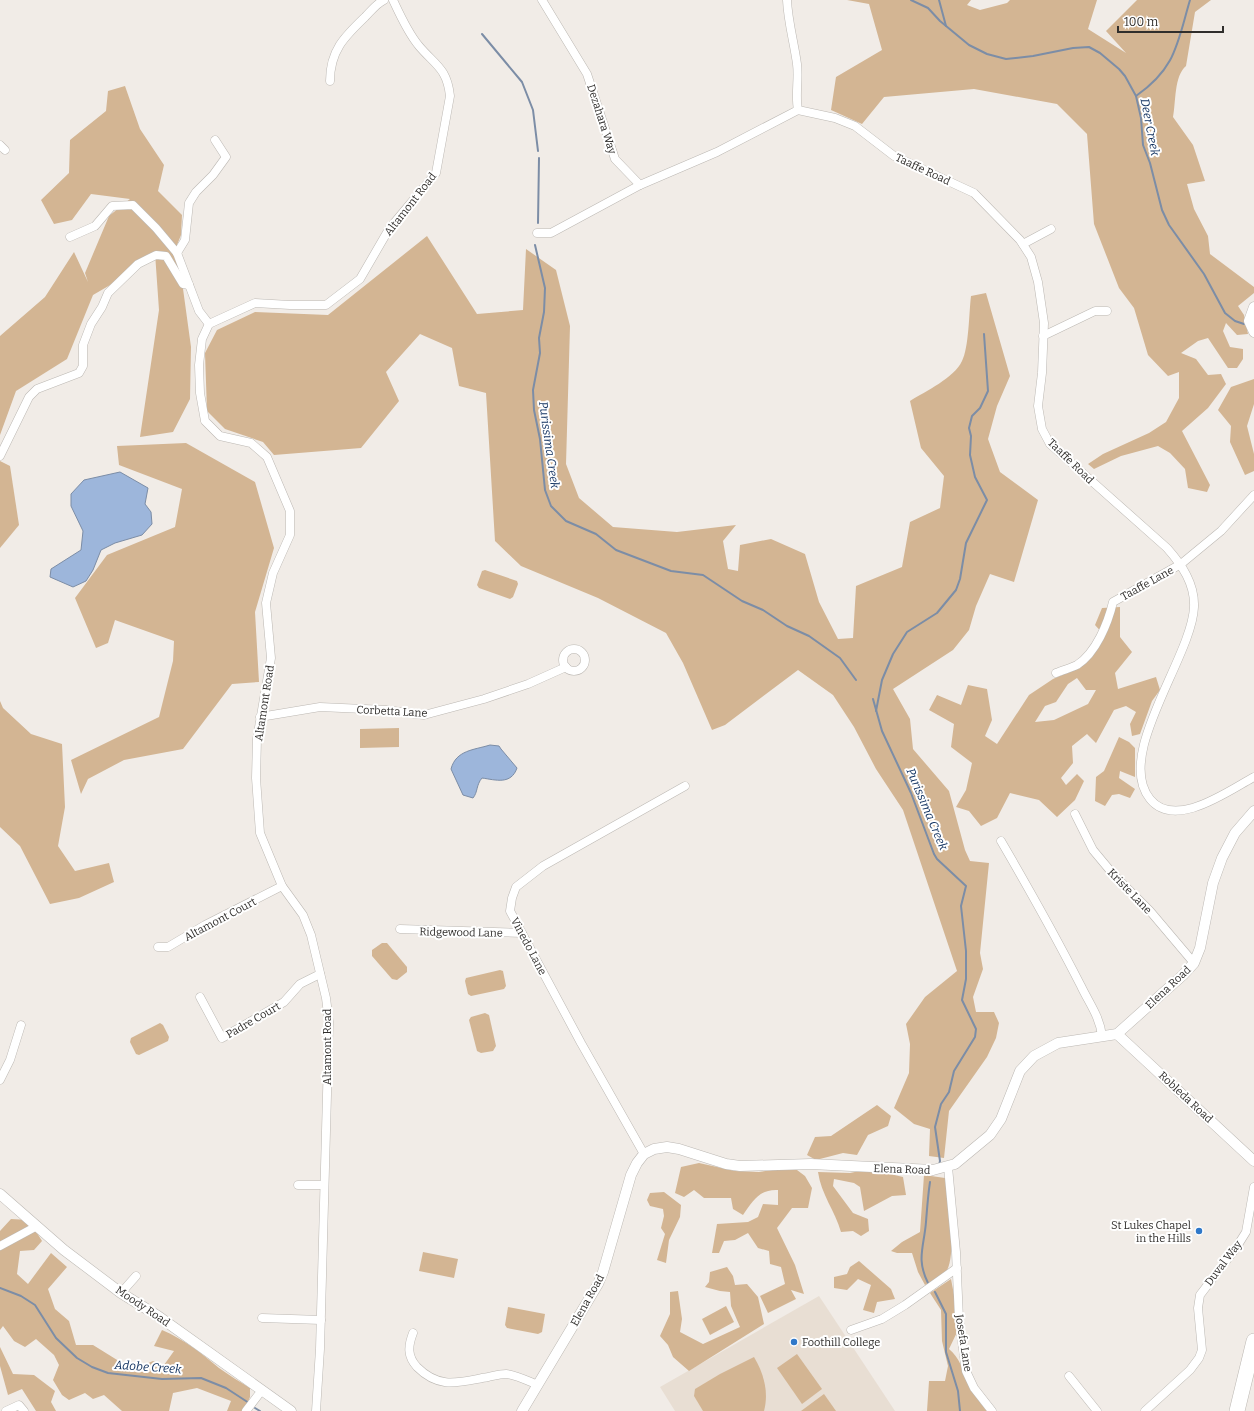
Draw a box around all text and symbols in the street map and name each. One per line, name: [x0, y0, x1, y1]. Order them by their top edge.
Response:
scale bar: [1118, 8, 1223, 34]
text: 100 m: [1124, 15, 1159, 29]
street label: Dezahara Way: [584, 83, 619, 156]
water label: Deer Creek: [1138, 97, 1163, 157]
street label: Taaffe Road: [893, 151, 953, 188]
street label: Altamont Road: [382, 170, 439, 238]
water label: Purissima Creek: [536, 401, 562, 490]
street label: Taaffe Road: [1045, 436, 1097, 487]
street label: Taaffe Lane: [1119, 564, 1176, 603]
street label: Altamont Road: [252, 664, 277, 742]
street label: Corbetta Lane: [356, 703, 428, 720]
water label: Purissima Creek: [903, 766, 951, 853]
street label: Kriste Lane: [1105, 866, 1154, 917]
street label: Altamont Court: [182, 895, 258, 944]
street label: Vinedo Lane: [508, 915, 549, 977]
street label: Ridgewood Lane: [419, 925, 503, 940]
street label: Elena Road: [1143, 963, 1194, 1012]
street label: Padre Court: [224, 1000, 283, 1041]
street label: Altamont Road: [321, 1008, 334, 1085]
street label: Robleda Road: [1156, 1069, 1216, 1126]
street label: Elena Road: [873, 1162, 931, 1177]
place label: St Lukes Chapel in the Hills: [1111, 1219, 1191, 1245]
marker: St Lukes Chapel in the Hills: [1194, 1226, 1204, 1236]
street label: Duval Way: [1202, 1238, 1245, 1288]
street label: Elena Road: [568, 1272, 607, 1328]
street label: Moody Road: [113, 1284, 173, 1330]
street label: Josefa Lane: [952, 1312, 974, 1373]
place label: Foothill College: [802, 1336, 880, 1349]
marker: Foothill College: [789, 1337, 799, 1347]
water label: Adobe Creek: [113, 1358, 183, 1376]

